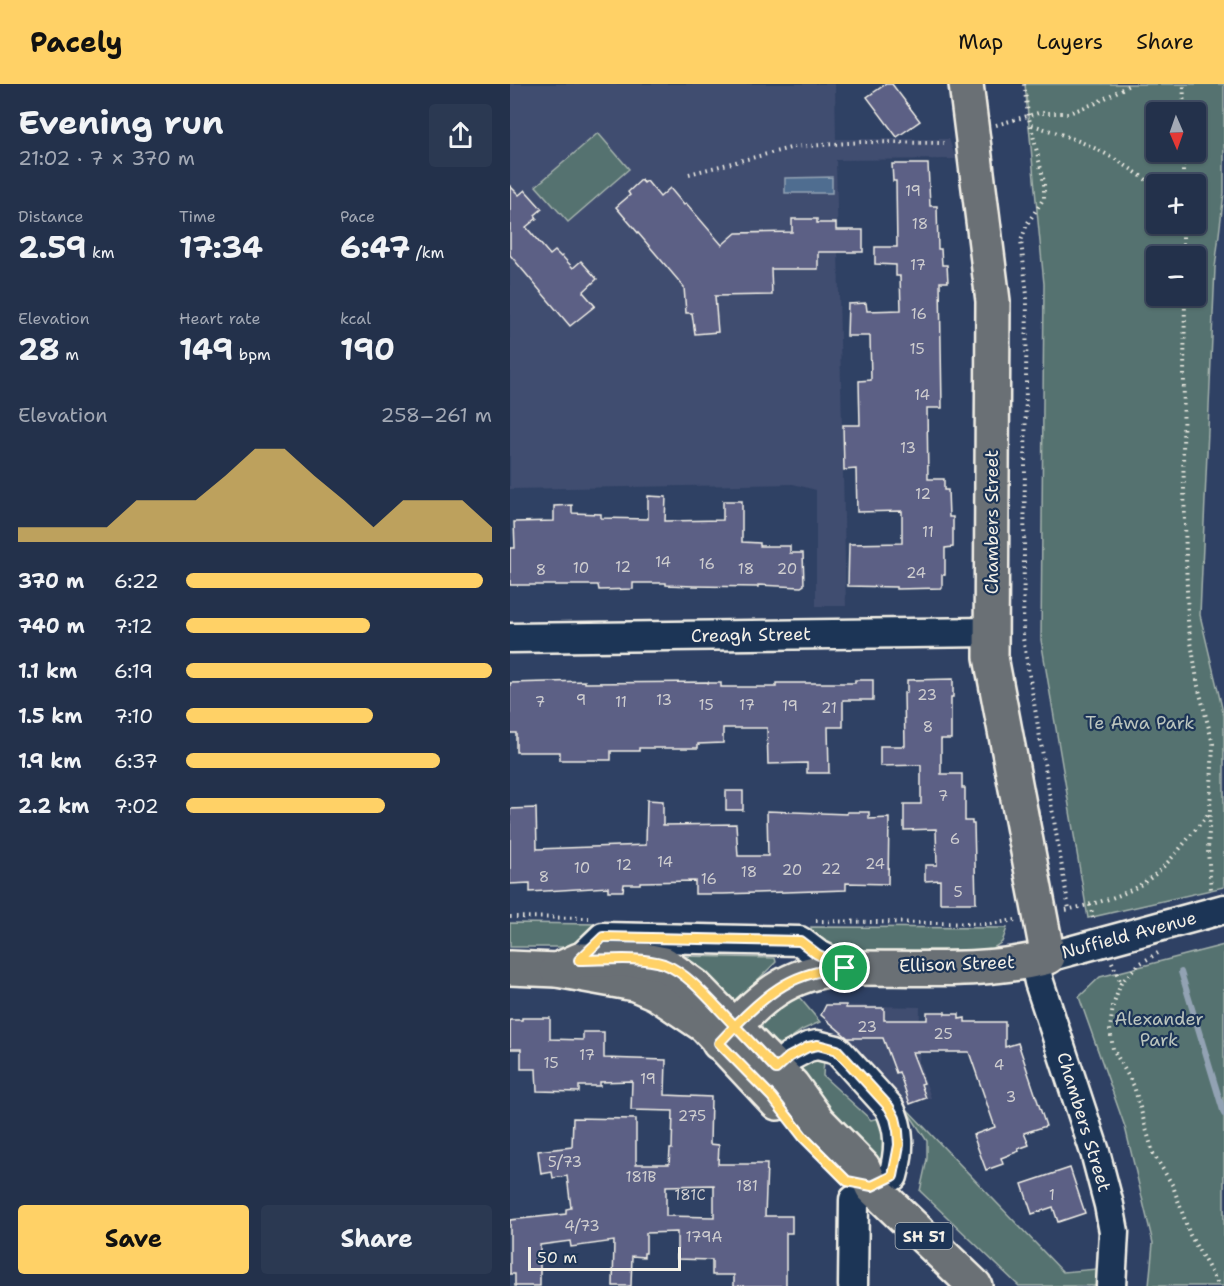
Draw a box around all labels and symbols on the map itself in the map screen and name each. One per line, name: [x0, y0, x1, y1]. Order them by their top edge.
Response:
north arrow: [1146, 102, 1206, 162]
house number: 19: [905, 181, 921, 201]
house number: 18: [912, 214, 928, 234]
house number: 17: [910, 255, 926, 275]
house number: 16: [911, 304, 927, 324]
house number: 15: [909, 339, 925, 359]
house number: 14: [914, 385, 930, 405]
house number: 13: [900, 438, 916, 458]
street label: Chambers Street: [980, 450, 1004, 594]
house number: 12: [915, 484, 931, 504]
house number: 11: [922, 522, 934, 542]
house number: 14: [655, 552, 671, 572]
house number: 16: [699, 554, 715, 574]
house number: 12: [615, 557, 631, 577]
house number: 10: [573, 558, 589, 578]
house number: 18: [738, 559, 754, 579]
house number: 20: [777, 559, 797, 579]
house number: 8: [536, 560, 546, 580]
house number: 24: [906, 563, 926, 583]
street label: Creagh Street: [691, 622, 811, 648]
house number: 23: [917, 685, 937, 705]
house number: 9: [576, 690, 586, 710]
house number: 13: [656, 690, 672, 710]
house number: 7: [535, 692, 545, 712]
house number: 11: [615, 692, 627, 712]
house number: 15: [698, 695, 714, 715]
house number: 17: [739, 695, 755, 715]
house number: 19: [782, 696, 798, 716]
house number: 21: [821, 698, 837, 718]
park label: Te Awa Park: [1085, 711, 1195, 735]
house number: 8: [923, 717, 933, 737]
house number: 7: [938, 786, 948, 806]
house number: 6: [950, 829, 960, 849]
house number: 14: [657, 852, 673, 872]
house number: 24: [865, 854, 885, 874]
house number: 12: [616, 855, 632, 875]
house number: 10: [574, 858, 590, 878]
house number: 22: [821, 859, 841, 879]
house number: 20: [782, 860, 802, 880]
house number: 18: [741, 862, 757, 882]
house number: 8: [539, 867, 549, 887]
house number: 16: [701, 869, 717, 889]
house number: 5: [953, 882, 963, 902]
street label: Nuffield Avenue: [1059, 905, 1199, 965]
pin: [819, 942, 870, 993]
street label: Ellison Street: [899, 950, 1015, 978]
park label: Alexander Park: [1114, 1007, 1204, 1052]
house number: 23: [857, 1017, 877, 1037]
house number: 25: [933, 1024, 953, 1044]
house number: 17: [579, 1045, 595, 1065]
street label: Chambers Street: [1051, 1049, 1117, 1195]
house number: 15: [543, 1053, 559, 1073]
house number: 4: [994, 1055, 1004, 1075]
house number: 19: [640, 1069, 656, 1089]
house number: 3: [1006, 1087, 1016, 1107]
house number: 275: [678, 1106, 706, 1126]
house number: 5/73: [548, 1152, 582, 1172]
house number: 181B: [626, 1167, 657, 1187]
house number: 181: [736, 1176, 758, 1196]
house number: 181C: [674, 1185, 706, 1205]
house number: 1: [1049, 1185, 1055, 1205]
house number: 4/73: [564, 1216, 600, 1236]
road number: SH 51: [896, 1223, 952, 1249]
house number: 179A: [686, 1227, 723, 1247]
scale bar: [528, 1244, 681, 1272]

